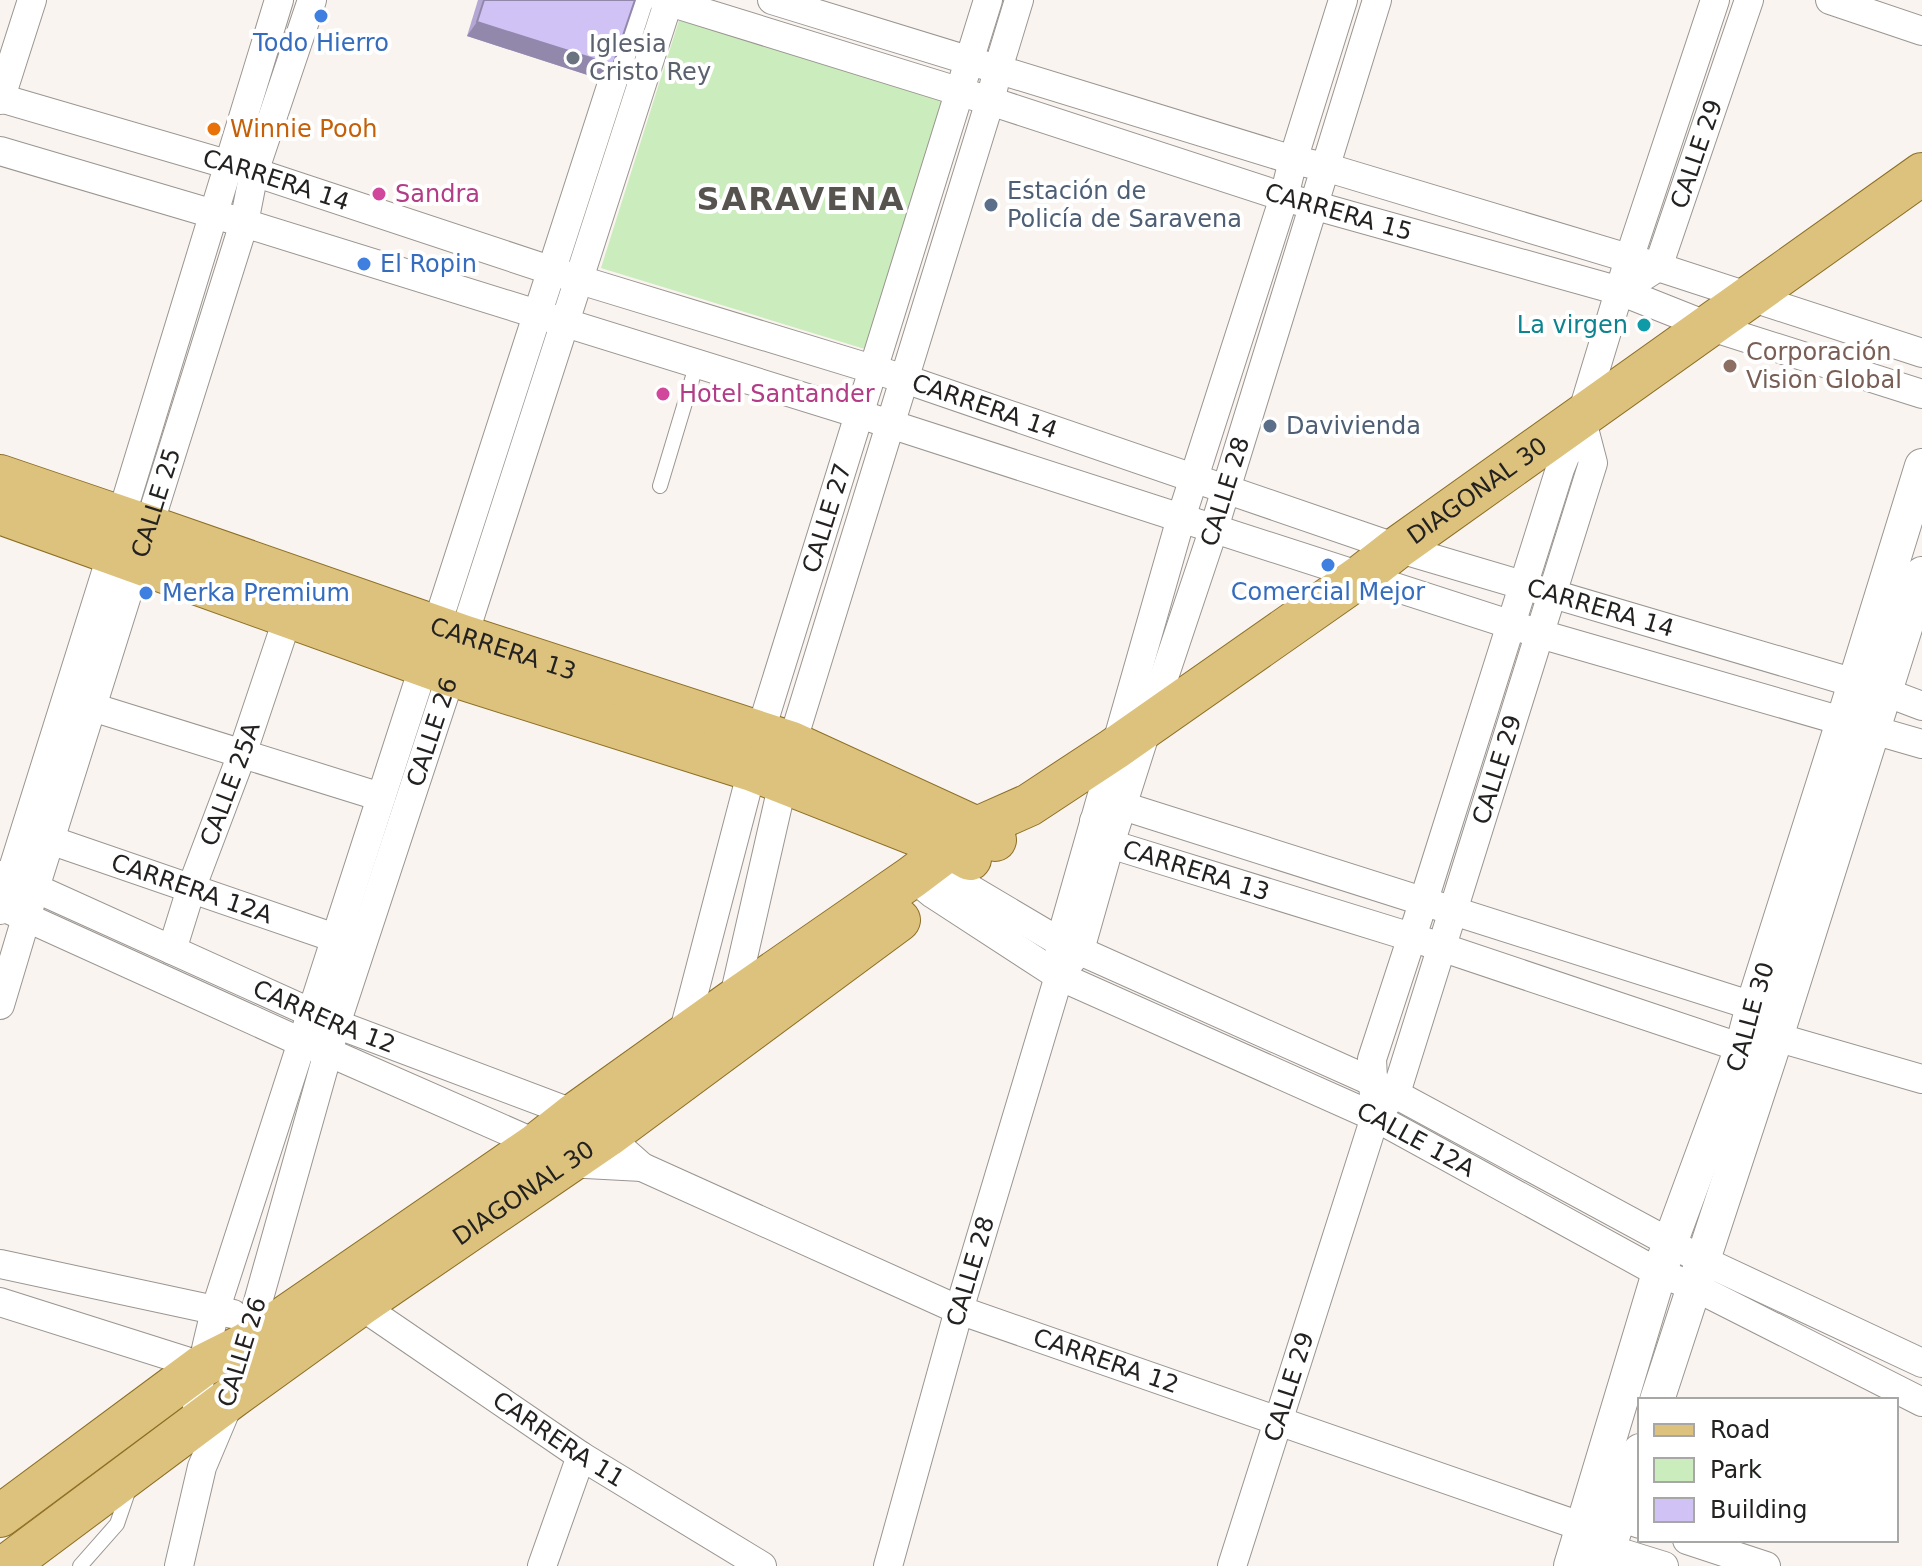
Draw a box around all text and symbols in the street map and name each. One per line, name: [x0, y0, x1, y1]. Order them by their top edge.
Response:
marker: Todo Hierro: [312, 7, 330, 25]
place label: Todo Hierro: [252, 29, 389, 57]
place label: Iglesia Cristo Rey: [589, 30, 711, 86]
marker: Iglesia Cristo Rey: [564, 49, 582, 67]
street label: CALLE 29: [1665, 96, 1728, 212]
place label: Winnie Pooh: [230, 115, 378, 143]
marker: Winnie Pooh: [205, 120, 223, 138]
street label: CARRERA 14: [200, 144, 353, 217]
place label: Estación de Policía de Saravena: [1007, 177, 1242, 233]
street label: CARRERA 15: [1261, 178, 1415, 246]
place label: Sandra: [395, 180, 480, 208]
district label: SARAVENA: [696, 180, 906, 218]
marker: Sandra: [370, 185, 388, 203]
marker: Estación de Policía de Saravena: [982, 196, 1000, 214]
place label: El Ropin: [380, 250, 477, 278]
marker: El Ropin: [355, 255, 373, 273]
place label: La virgen: [1517, 311, 1628, 339]
marker: La virgen: [1635, 316, 1653, 334]
place label: Corporación Vision Global: [1746, 338, 1902, 394]
marker: Corporación Vision Global: [1721, 357, 1739, 375]
street label: CARRERA 14: [908, 368, 1061, 444]
place label: Hotel Santander: [679, 380, 875, 408]
marker: Hotel Santander: [654, 385, 672, 403]
place label: Davivienda: [1286, 412, 1421, 440]
marker: Davivienda: [1261, 417, 1279, 435]
street label: DIAGONAL 30: [1402, 432, 1553, 550]
street label: CALLE 28: [1195, 433, 1255, 550]
street label: CALLE 25: [126, 444, 186, 561]
street label: CALLE 27: [797, 460, 857, 576]
marker: Comercial Mejor: [1319, 556, 1337, 574]
street label: CARRERA 14: [1524, 573, 1677, 643]
place label: Comercial Mejor: [1231, 578, 1425, 606]
place label: Merka Premium: [162, 579, 350, 607]
marker: Merka Premium: [137, 584, 155, 602]
street label: CARRERA 13: [426, 612, 580, 686]
street label: CALLE 26: [401, 674, 463, 790]
street label: CALLE 29: [1467, 711, 1527, 828]
street label: CALLE 25A: [195, 718, 266, 850]
street label: CARRERA 13: [1119, 835, 1273, 906]
street label: CARRERA 12A: [108, 848, 277, 930]
street label: CALLE 30: [1720, 958, 1780, 1076]
street label: CARRERA 12: [249, 974, 399, 1059]
street label: CALLE 12A: [1353, 1097, 1480, 1183]
street label: DIAGONAL 30: [448, 1135, 600, 1251]
street label: CALLE 28: [941, 1213, 1000, 1329]
street label: CALLE 26: [212, 1294, 272, 1410]
street label: CARRERA 12: [1030, 1323, 1182, 1399]
street label: CALLE 29: [1259, 1329, 1320, 1445]
street label: CARRERA 11: [487, 1386, 630, 1493]
legend: [1638, 1398, 1898, 1542]
text: Road: [1710, 1416, 1770, 1444]
text: Park: [1710, 1456, 1762, 1484]
text: Building: [1710, 1496, 1807, 1524]

